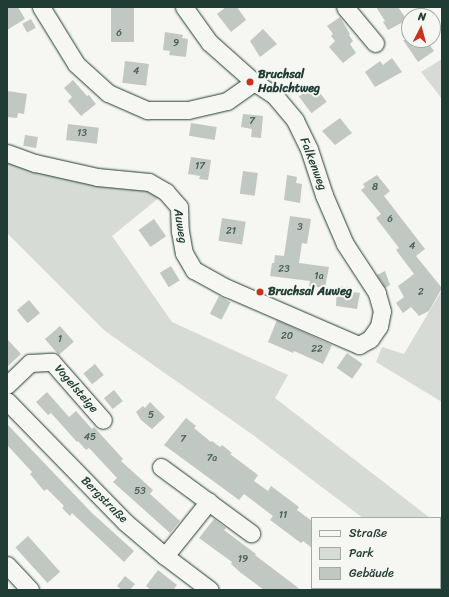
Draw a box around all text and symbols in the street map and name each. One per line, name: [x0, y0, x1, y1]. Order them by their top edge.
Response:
text: N: [417, 7, 427, 26]
north arrow: [401, 8, 441, 48]
house number: 6: [116, 28, 122, 40]
house number: 9: [173, 38, 179, 50]
house number: 4: [133, 66, 139, 78]
place label: Bruchsal Habichtweg: [258, 68, 320, 96]
marker: Bruchsal Habichtweg: [245, 77, 255, 87]
house number: 7: [249, 116, 255, 128]
house number: 13: [77, 128, 87, 140]
street label: Falkenweg: [296, 136, 330, 192]
house number: 17: [195, 161, 205, 173]
house number: 8: [372, 182, 378, 194]
street label: Auweg: [170, 208, 190, 244]
house number: 6: [387, 214, 393, 226]
house number: 3: [297, 222, 303, 234]
house number: 21: [226, 226, 236, 238]
house number: 4: [409, 241, 415, 253]
house number: 23: [278, 264, 290, 276]
house number: 1a: [314, 271, 324, 283]
place label: Bruchsal Auweg: [268, 285, 352, 299]
marker: Bruchsal Auweg: [255, 287, 265, 297]
house number: 2: [418, 287, 424, 299]
house number: 20: [281, 331, 293, 343]
house number: 1: [58, 334, 62, 346]
house number: 22: [311, 344, 323, 356]
street label: Vogelsteige: [51, 362, 101, 416]
house number: 5: [148, 410, 154, 422]
house number: 45: [84, 432, 96, 444]
house number: 7: [180, 434, 186, 446]
house number: 7a: [207, 453, 217, 465]
street label: Bergstraße: [78, 474, 130, 526]
house number: 53: [134, 486, 146, 498]
house number: 11: [279, 510, 287, 522]
legend: [311, 517, 441, 589]
text: Straße: [349, 522, 387, 544]
text: Park: [349, 542, 374, 564]
house number: 19: [238, 554, 248, 566]
text: Gebäude: [349, 562, 394, 584]

